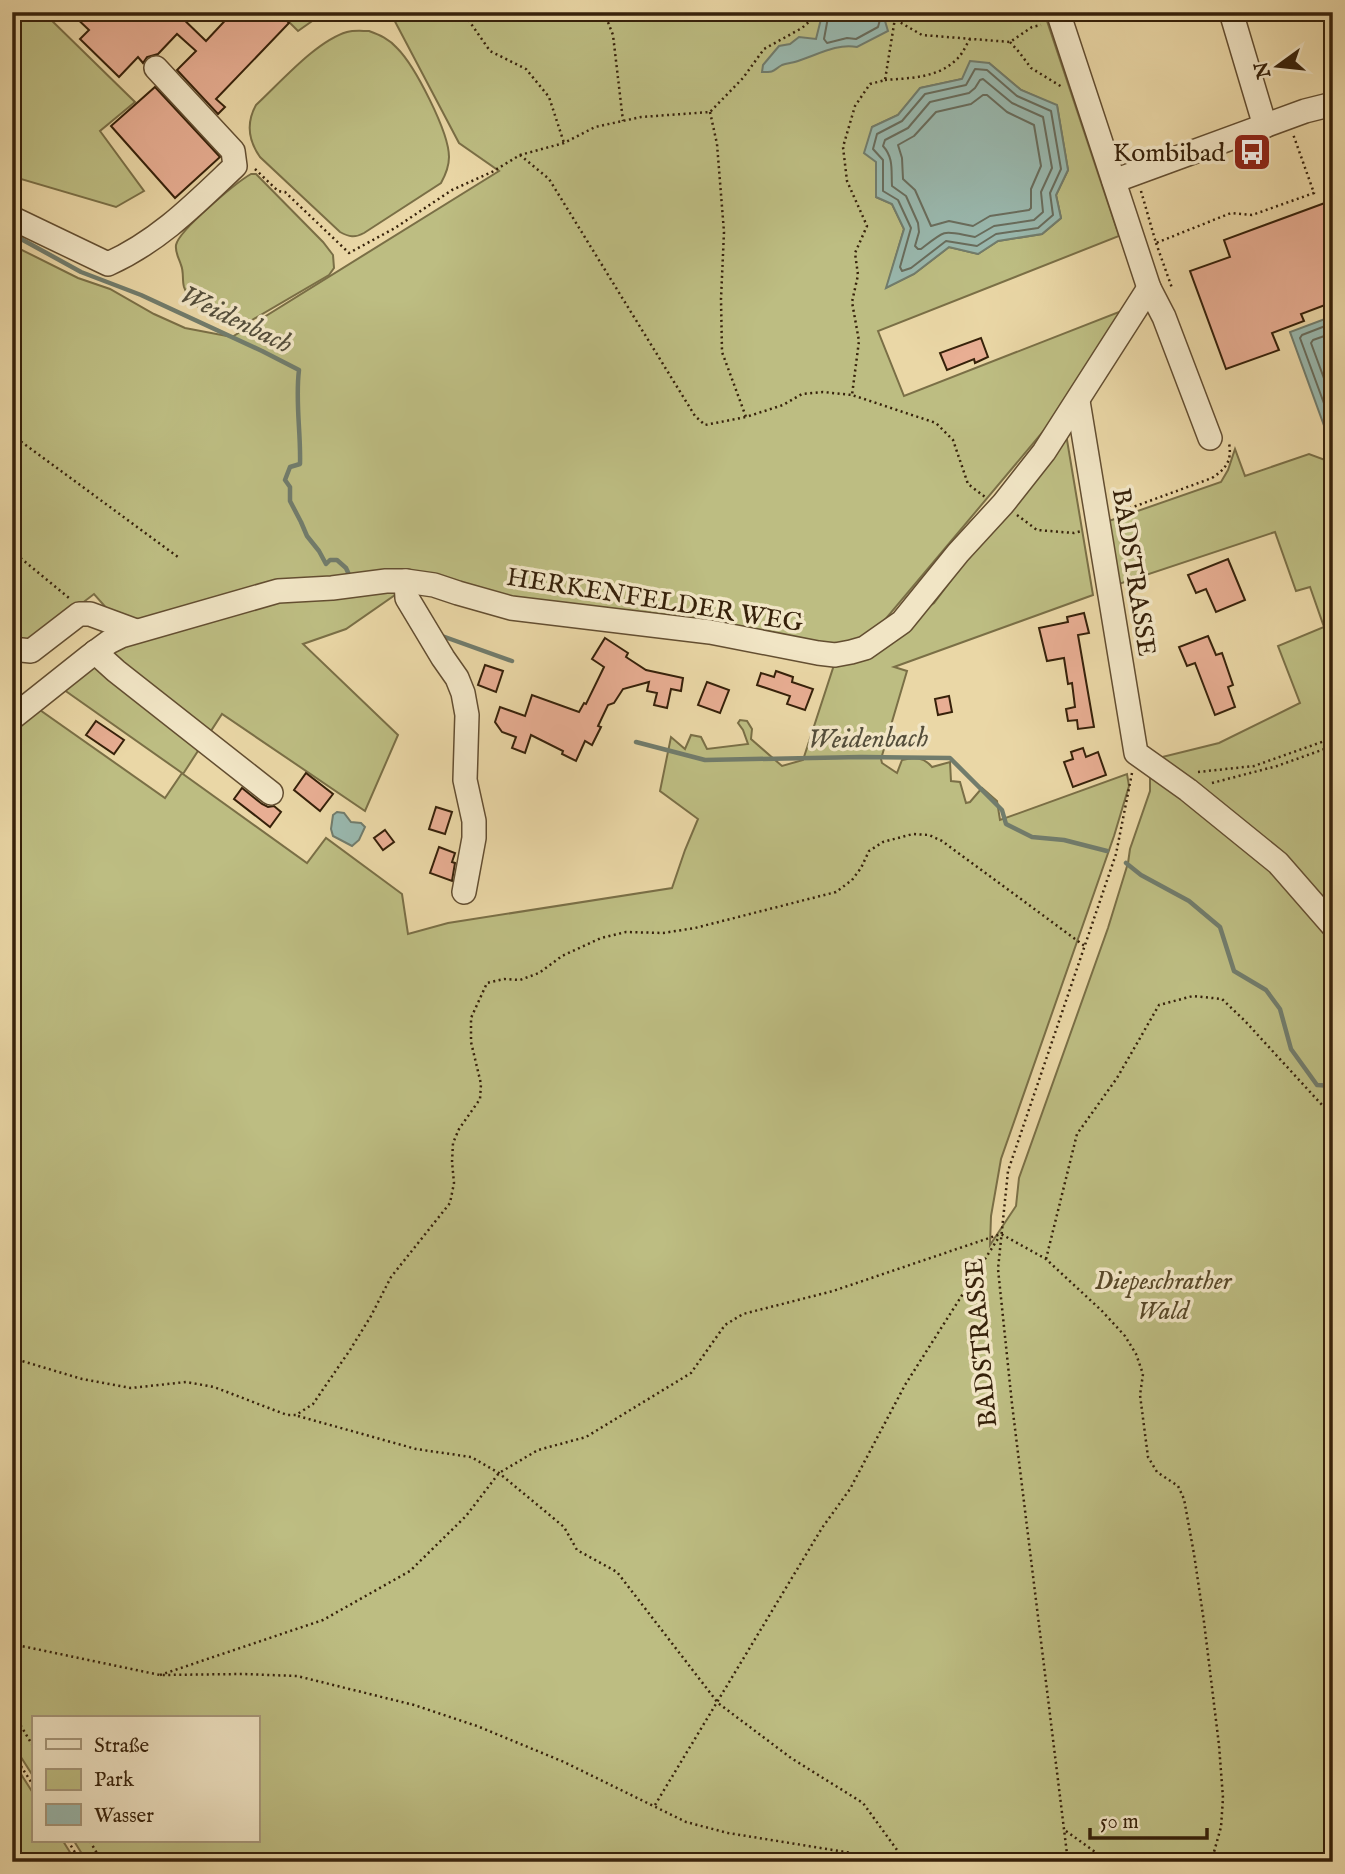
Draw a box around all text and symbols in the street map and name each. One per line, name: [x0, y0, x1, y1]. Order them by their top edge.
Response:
north arrow: [1244, 32, 1314, 102]
text: N: [1250, 58, 1277, 82]
bus stop icon: Kombibad: [1231, 131, 1273, 173]
place label: Kombibad: [1113, 137, 1225, 170]
water label: Weidenbach: [174, 278, 298, 363]
street label: BADSTRASSE: [1104, 486, 1163, 659]
street label: HERKENFELDER WEG: [504, 561, 806, 640]
water label: Weidenbach: [807, 721, 929, 758]
street label: BADSTRASSE: [958, 1257, 1005, 1429]
park label: Diepeschrather Wald: [1095, 1265, 1233, 1328]
legend: [32, 1716, 259, 1842]
text: Straße: [94, 1733, 150, 1760]
text: Park: [94, 1767, 135, 1794]
scale bar: [1090, 1797, 1207, 1841]
text: Wasser: [94, 1803, 154, 1830]
text: 50 m: [1100, 1809, 1139, 1836]

